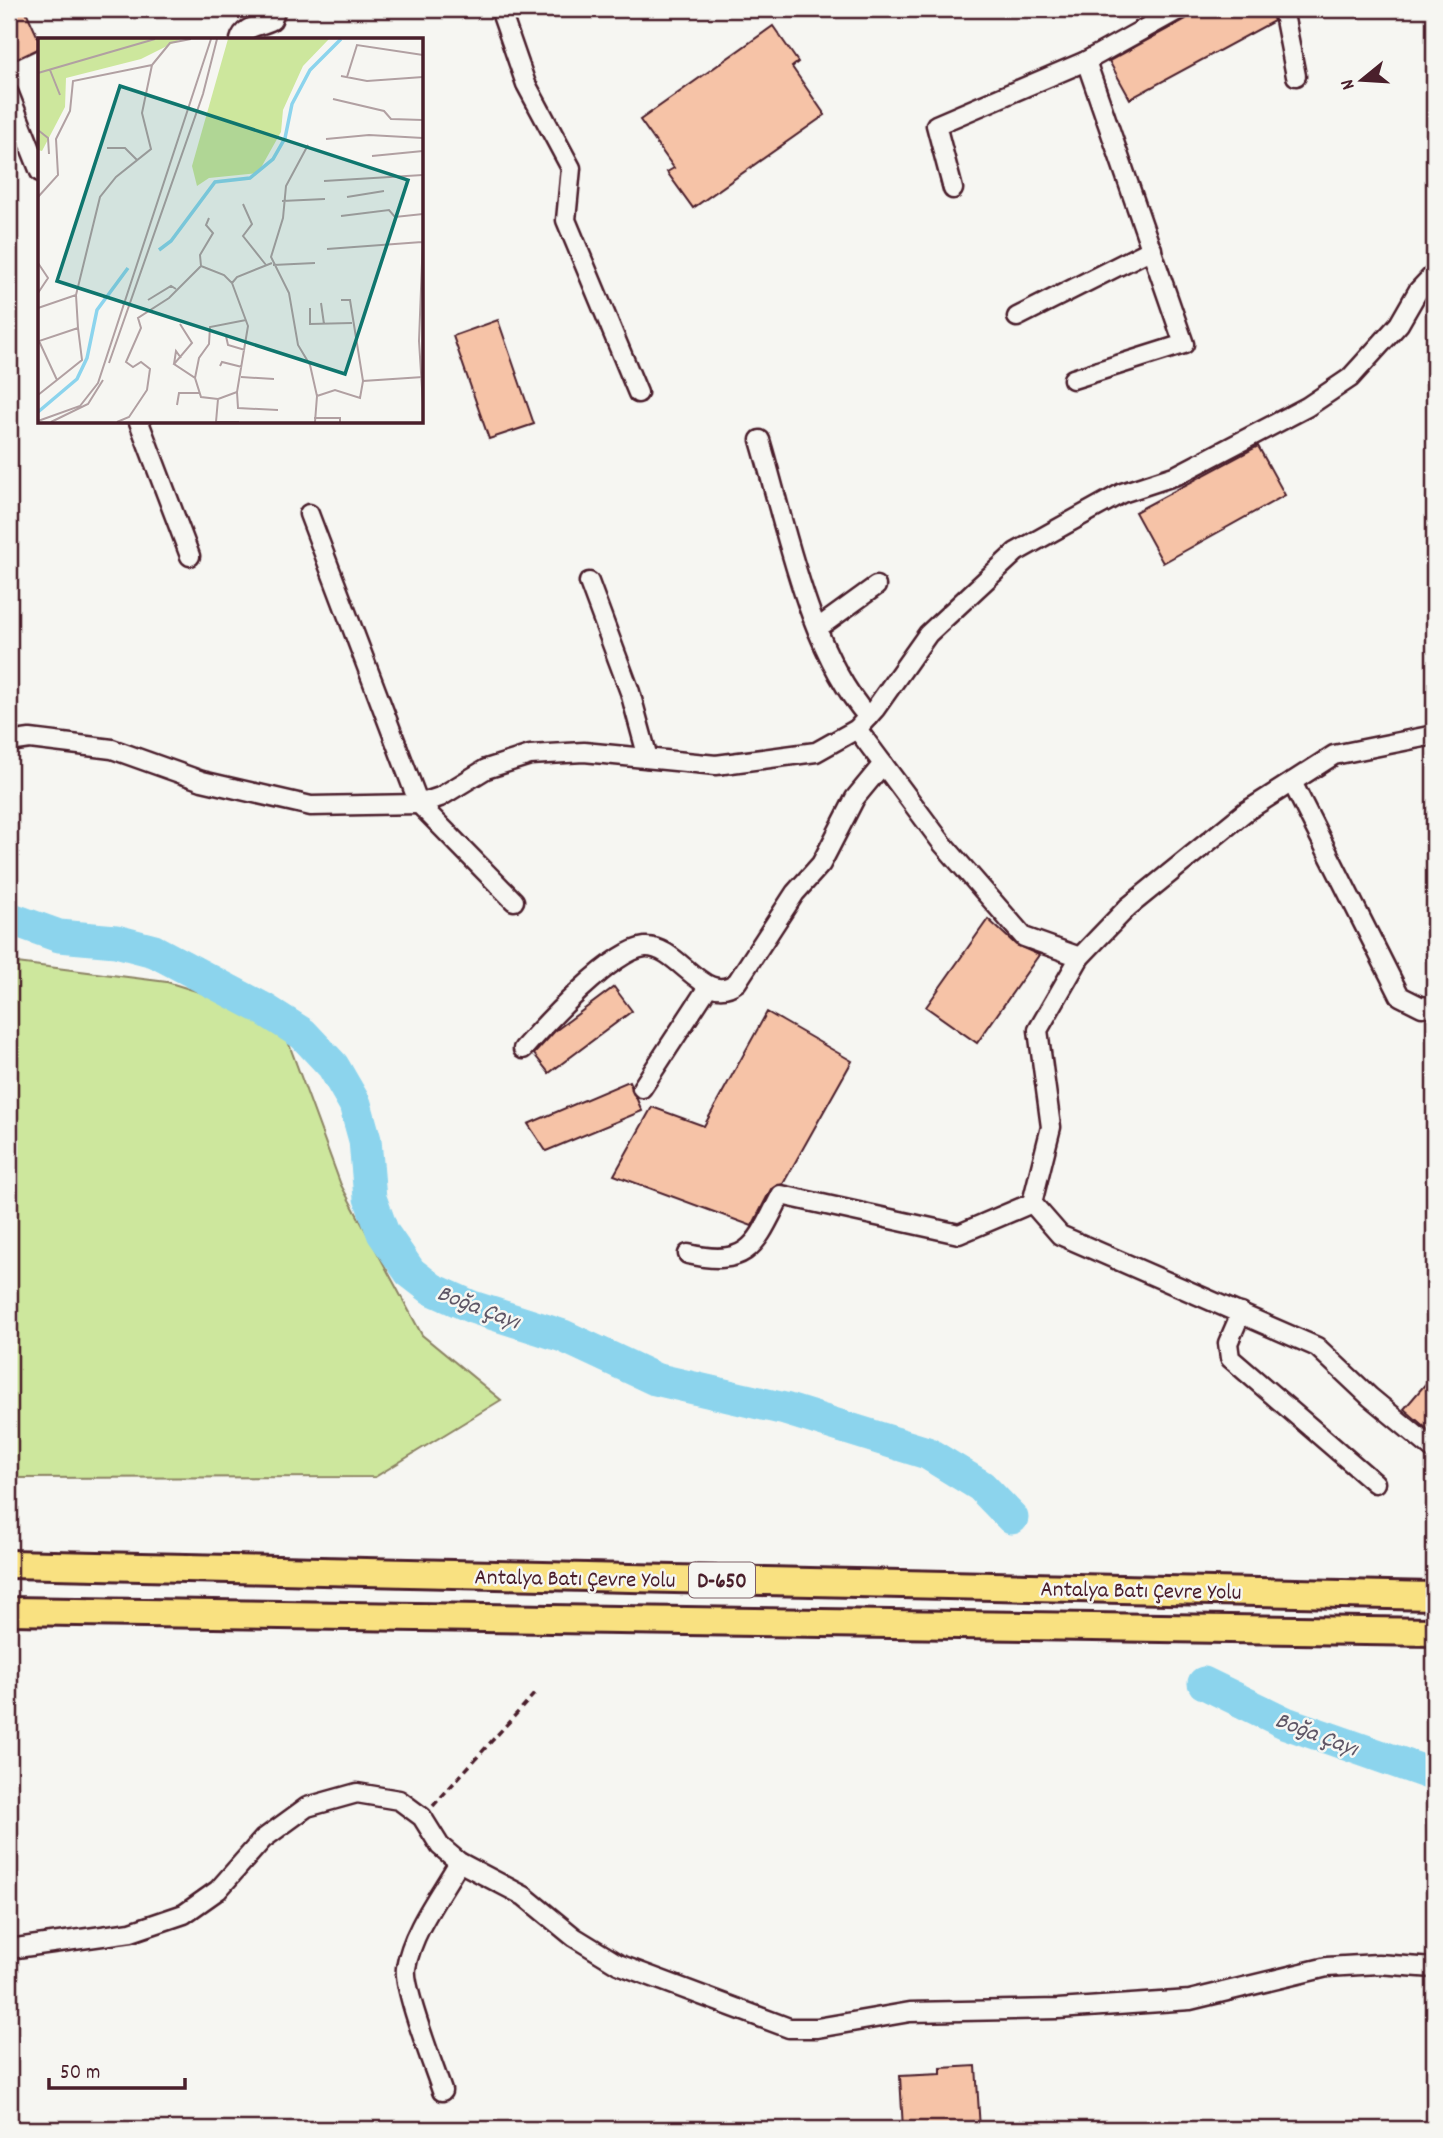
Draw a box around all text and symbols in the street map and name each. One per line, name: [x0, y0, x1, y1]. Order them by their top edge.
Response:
inset map: [38, 38, 424, 424]
north arrow: [1328, 46, 1398, 116]
text: N: [1335, 76, 1363, 93]
water label: Boğa Çayı: [432, 1278, 526, 1341]
street label: Antalya Batı Çevre Yolu: [474, 1562, 676, 1599]
road number: D-650: [689, 1562, 755, 1598]
street label: Antalya Batı Çevre Yolu: [1040, 1574, 1242, 1611]
water label: Boğa Çayı: [1270, 1705, 1364, 1768]
scale bar: [49, 2047, 186, 2091]
text: 50 m: [60, 2059, 100, 2089]

